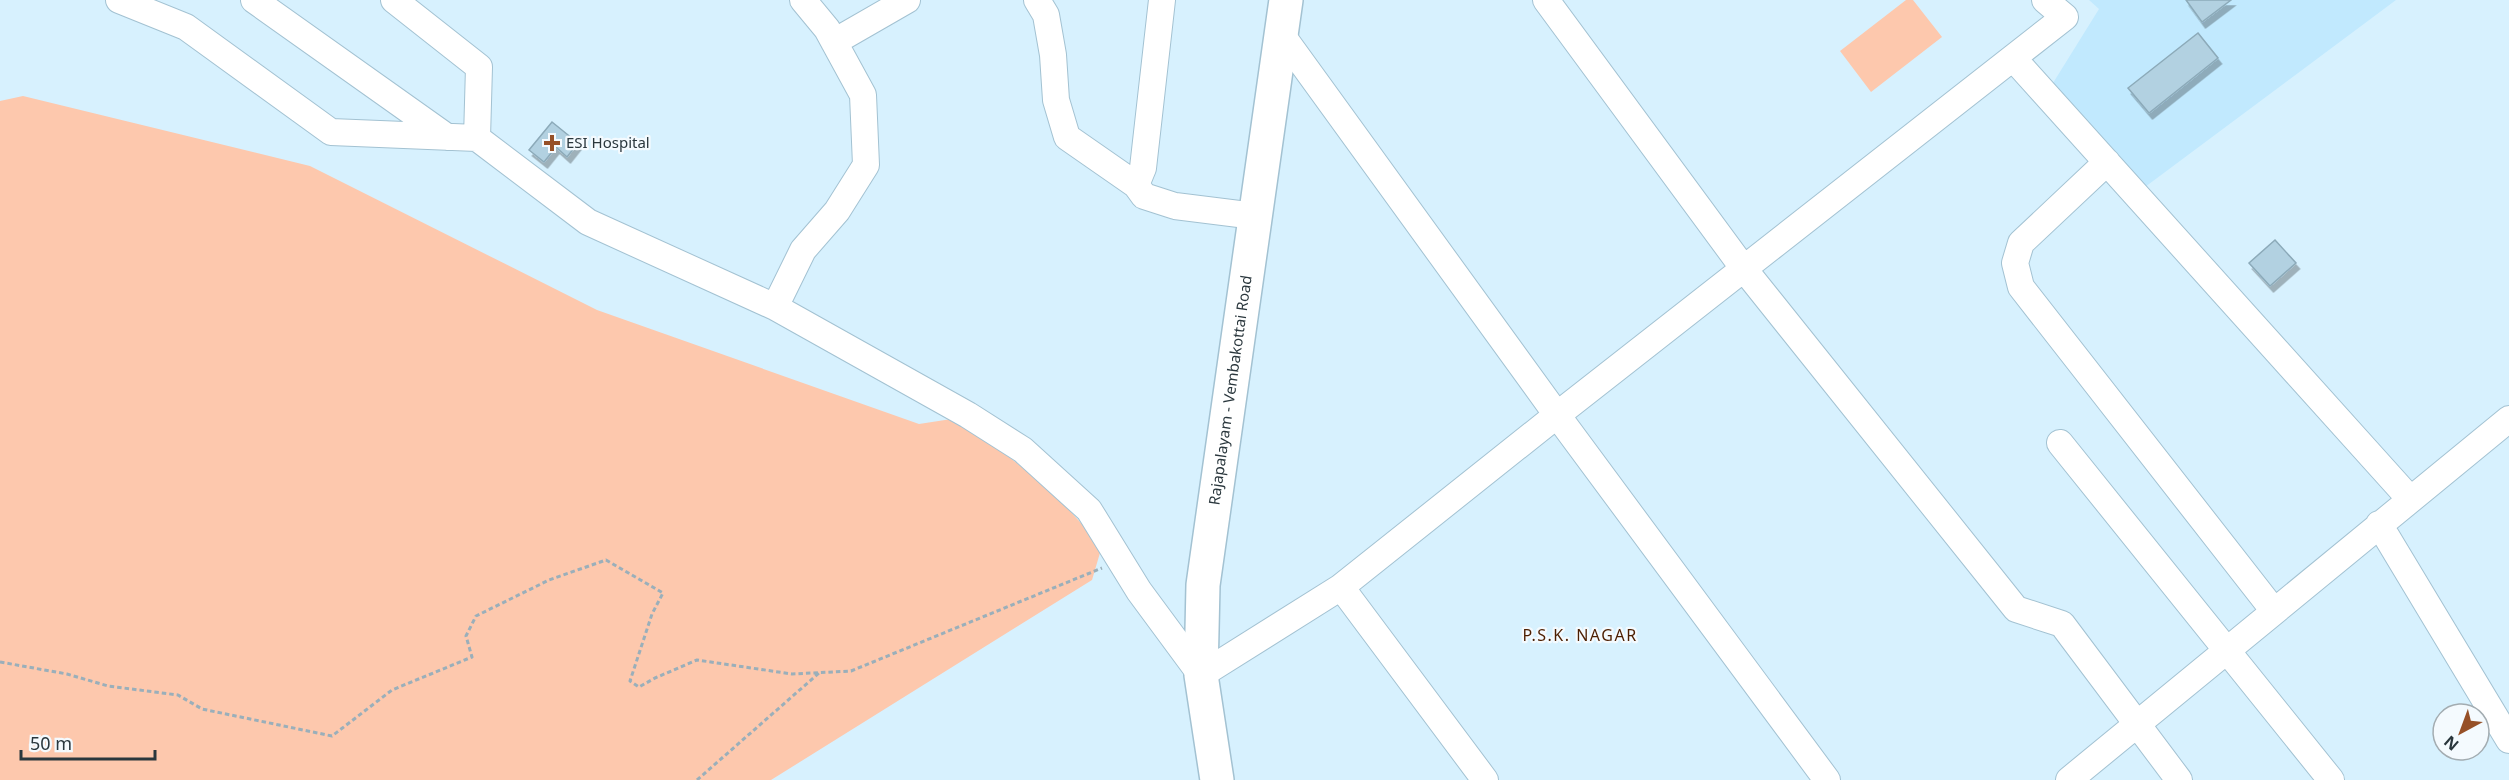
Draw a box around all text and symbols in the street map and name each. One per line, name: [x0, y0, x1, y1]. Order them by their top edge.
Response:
place label: ESI Hospital: [566, 132, 650, 152]
marker: ESI Hospital: [543, 134, 561, 152]
street label: Rajapalayam - Vembakottai Road: [1203, 274, 1256, 506]
district label: P.S.K. NAGAR: [1522, 624, 1638, 646]
north arrow: [2431, 702, 2491, 762]
scale bar: [21, 723, 154, 761]
text: 50 m: [30, 731, 72, 755]
text: N: [2439, 731, 2463, 756]

